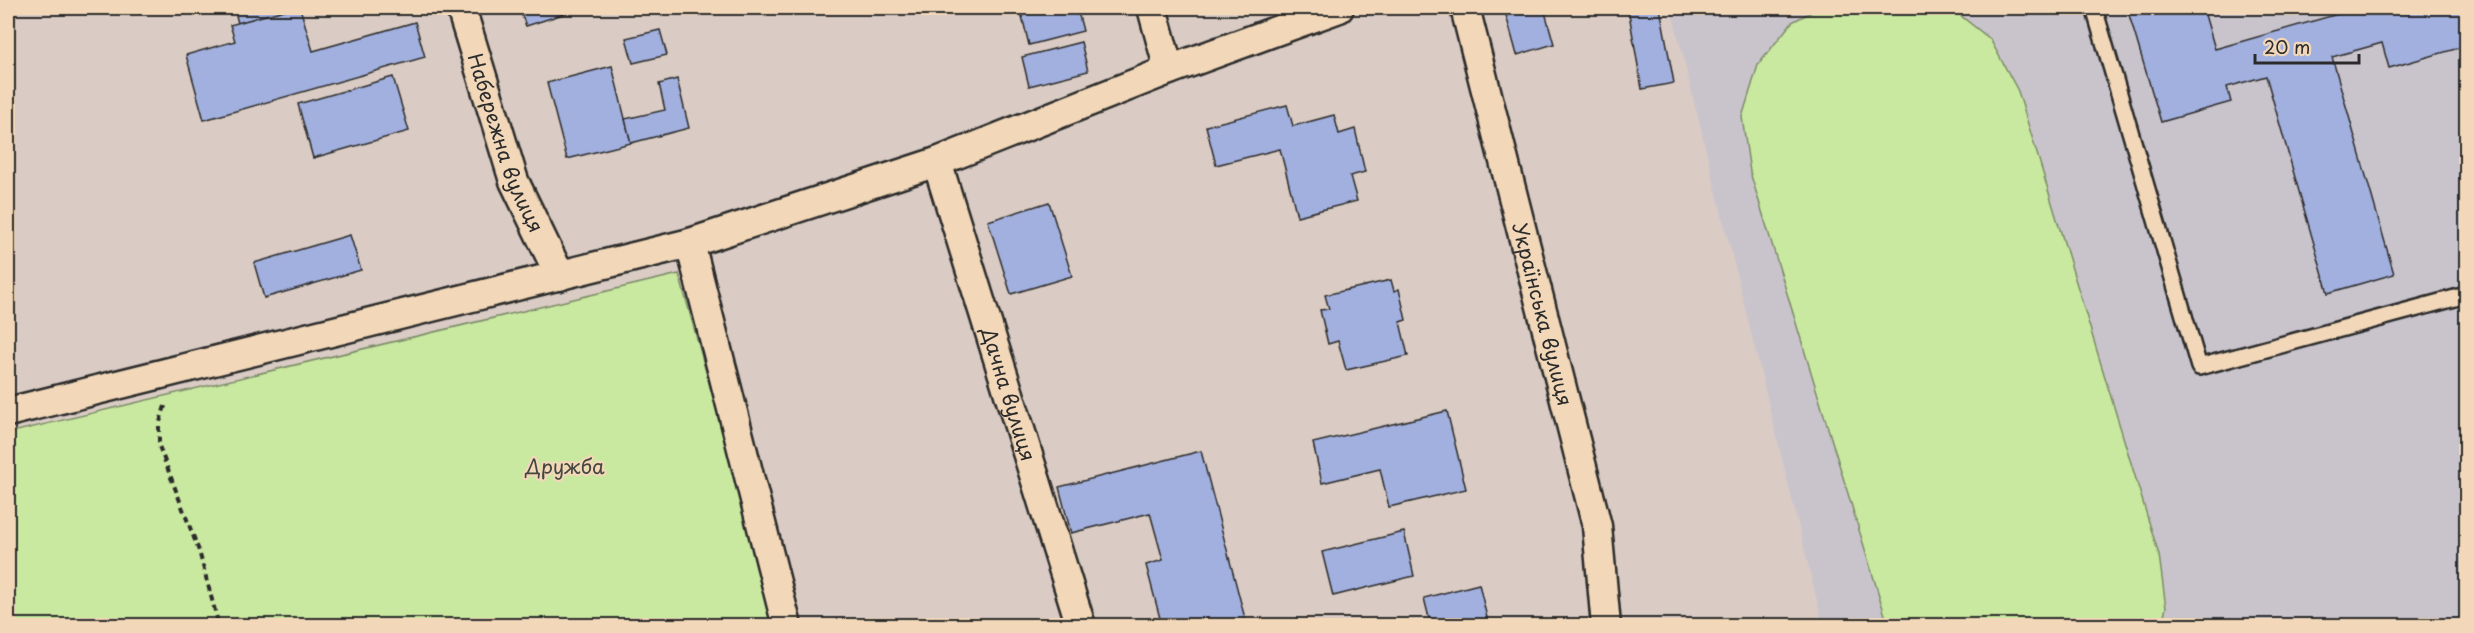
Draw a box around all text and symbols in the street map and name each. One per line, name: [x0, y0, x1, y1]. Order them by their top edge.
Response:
scale bar: [2255, 27, 2358, 65]
text: 20 m: [2264, 33, 2310, 60]
street label: Набережна вулиця: [461, 49, 552, 237]
street label: Українська вулиця: [1505, 219, 1581, 409]
street label: Дачна вулиця: [974, 322, 1044, 465]
park label: Дружба: [524, 451, 605, 481]

